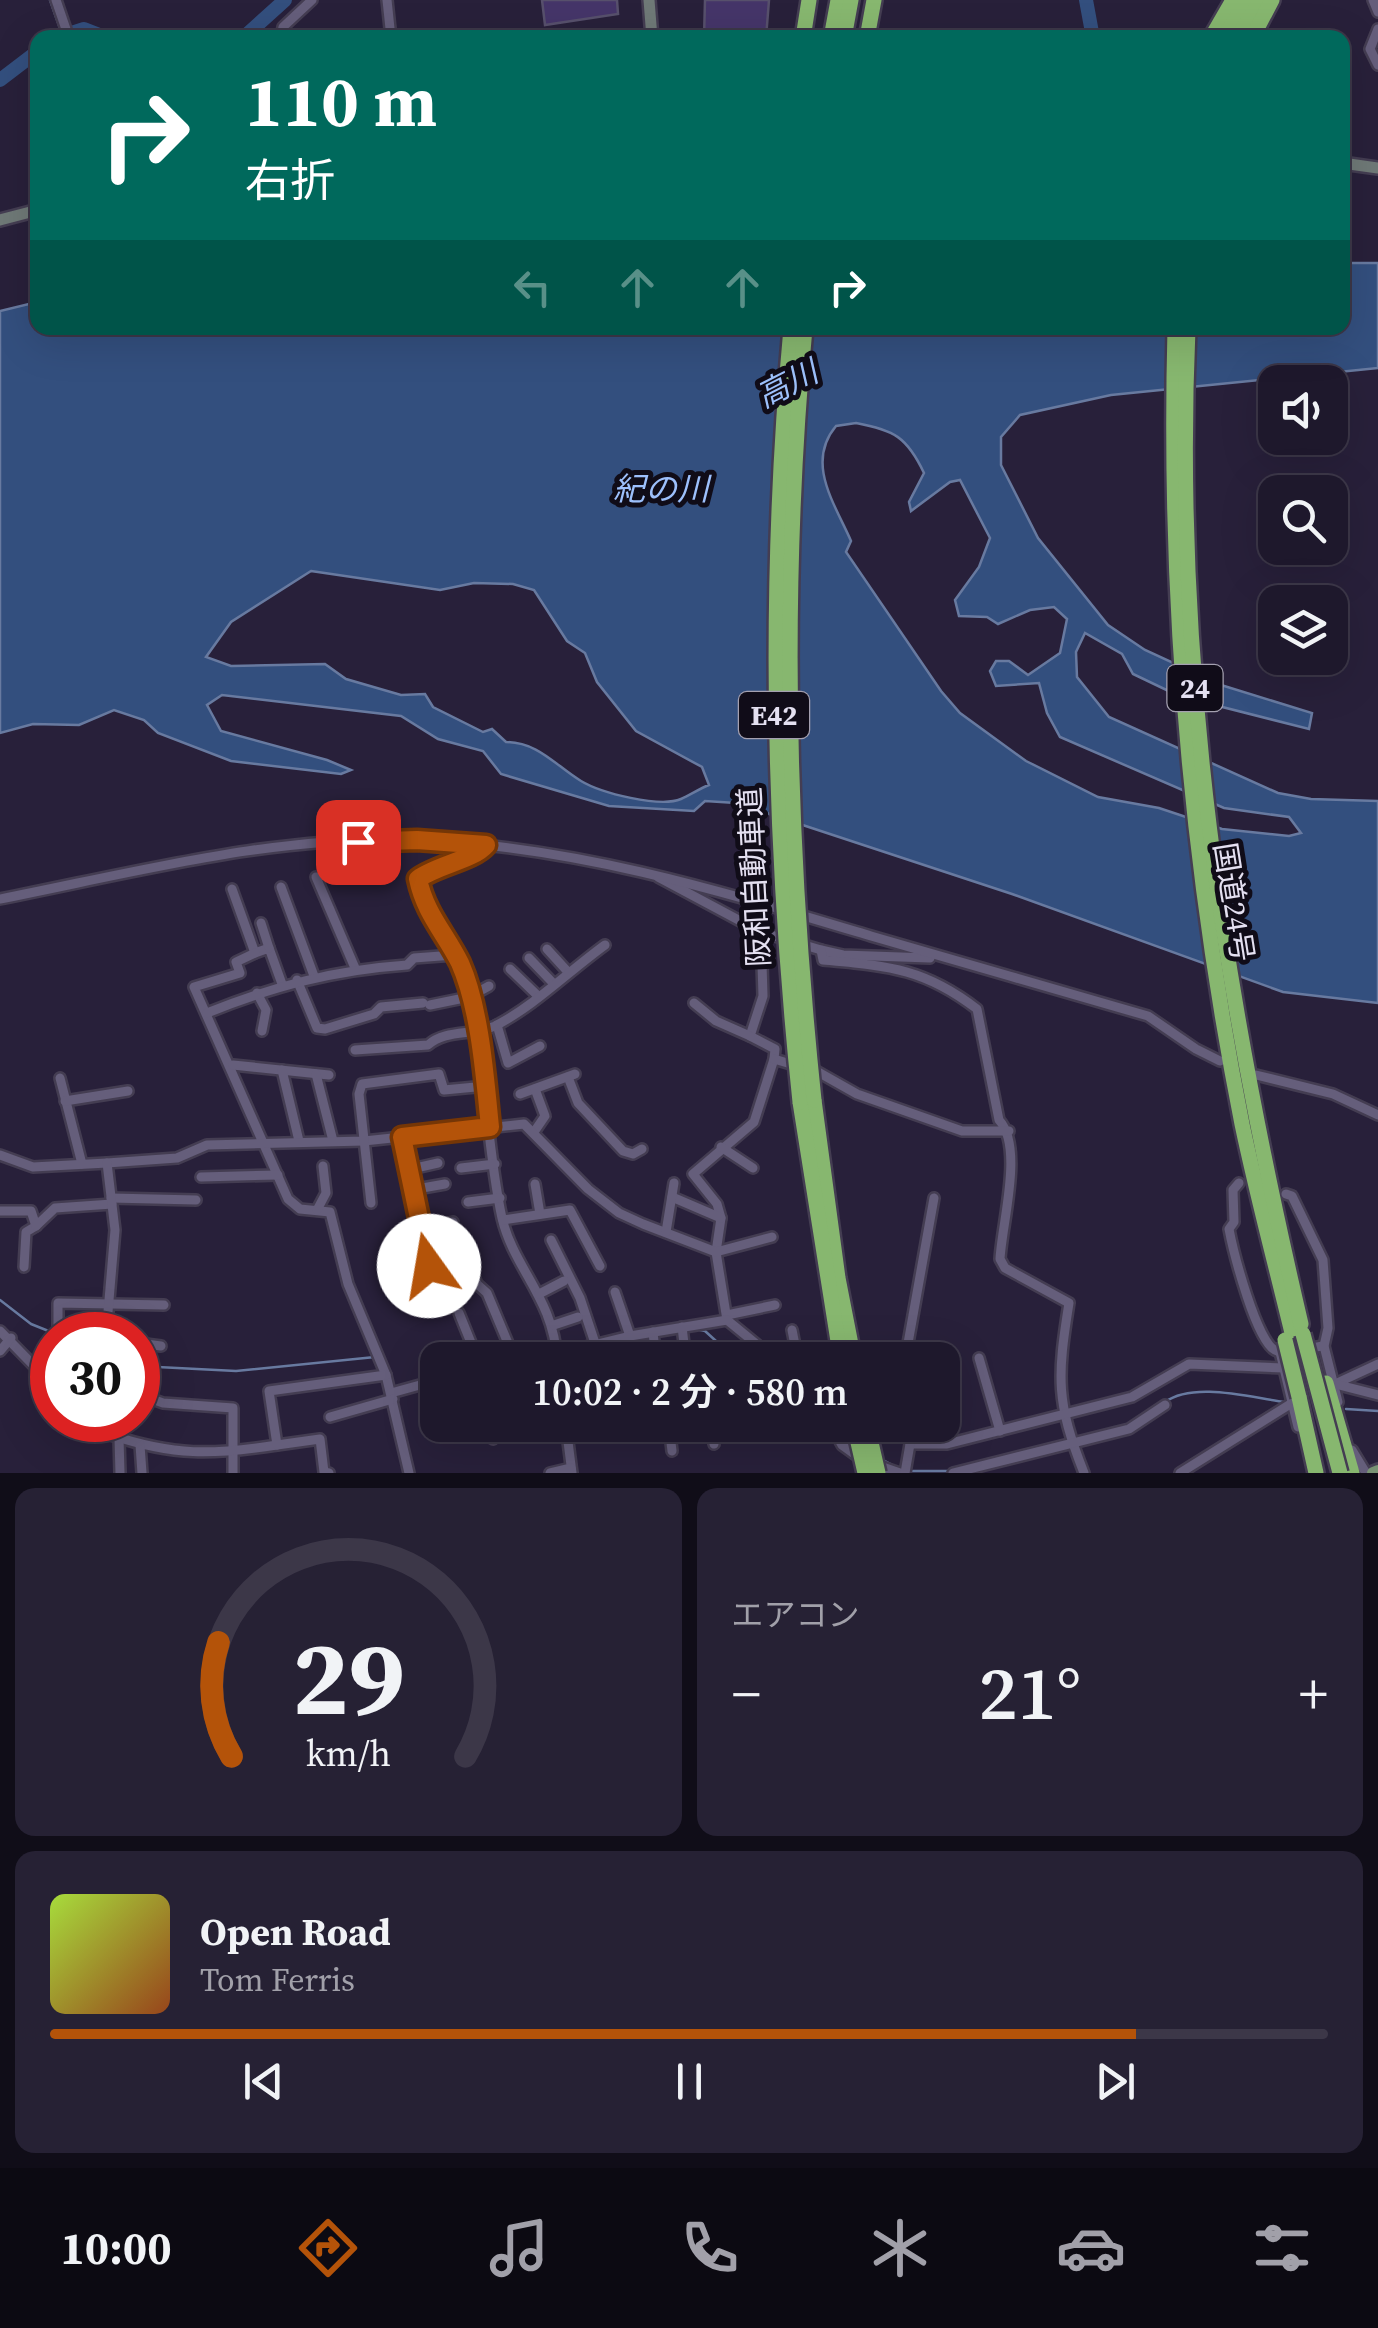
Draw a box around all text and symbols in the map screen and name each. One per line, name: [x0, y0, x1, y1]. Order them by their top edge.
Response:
text: 110 m: [245, 53, 437, 149]
icon: right: [80, 70, 210, 200]
text: 右折: [245, 149, 335, 211]
icon: left: [505, 260, 560, 315]
icon: ahead: [610, 260, 665, 315]
icon: ahead: [715, 260, 770, 315]
icon: right: [820, 260, 875, 315]
water label: 高川: [748, 349, 828, 418]
map controls: [1258, 365, 1348, 675]
button: sound: [1258, 365, 1348, 455]
water label: 紀の川: [613, 467, 712, 511]
button: search: [1258, 475, 1348, 565]
button: layers: [1258, 585, 1348, 675]
road number: 24: [1168, 665, 1222, 711]
road number: E42: [739, 692, 809, 738]
street label: 阪和自動車道: [729, 786, 779, 968]
pin: [316, 800, 401, 885]
icon: arrive: [331, 815, 386, 870]
street label: 国道24号: [1204, 840, 1264, 964]
position arrow: [377, 1214, 481, 1318]
speed limit sign: 30: [30, 1312, 160, 1442]
text: 10:02 · 2 分 · 580 m: [532, 1366, 848, 1418]
text: エアコン: [732, 1593, 860, 1637]
text: 29: [292, 1606, 405, 1749]
text: 21°: [978, 1641, 1081, 1744]
text: −: [732, 1656, 761, 1731]
text: +: [1299, 1656, 1328, 1731]
text: km/h: [306, 1729, 391, 1778]
text: Open Road: [200, 1906, 391, 1958]
text: Tom Ferris: [200, 1958, 355, 2002]
icon: previous: [236, 2054, 291, 2109]
icon: pause: [662, 2054, 717, 2109]
icon: next: [1088, 2054, 1143, 2109]
icon: directions: [293, 2213, 363, 2283]
icon: music: [484, 2213, 554, 2283]
icon: phone: [675, 2213, 745, 2283]
icon: climate: [865, 2213, 935, 2283]
icon: car: [1056, 2213, 1126, 2283]
icon: filters: [1247, 2213, 1317, 2283]
text: 10:00: [60, 2217, 172, 2279]

